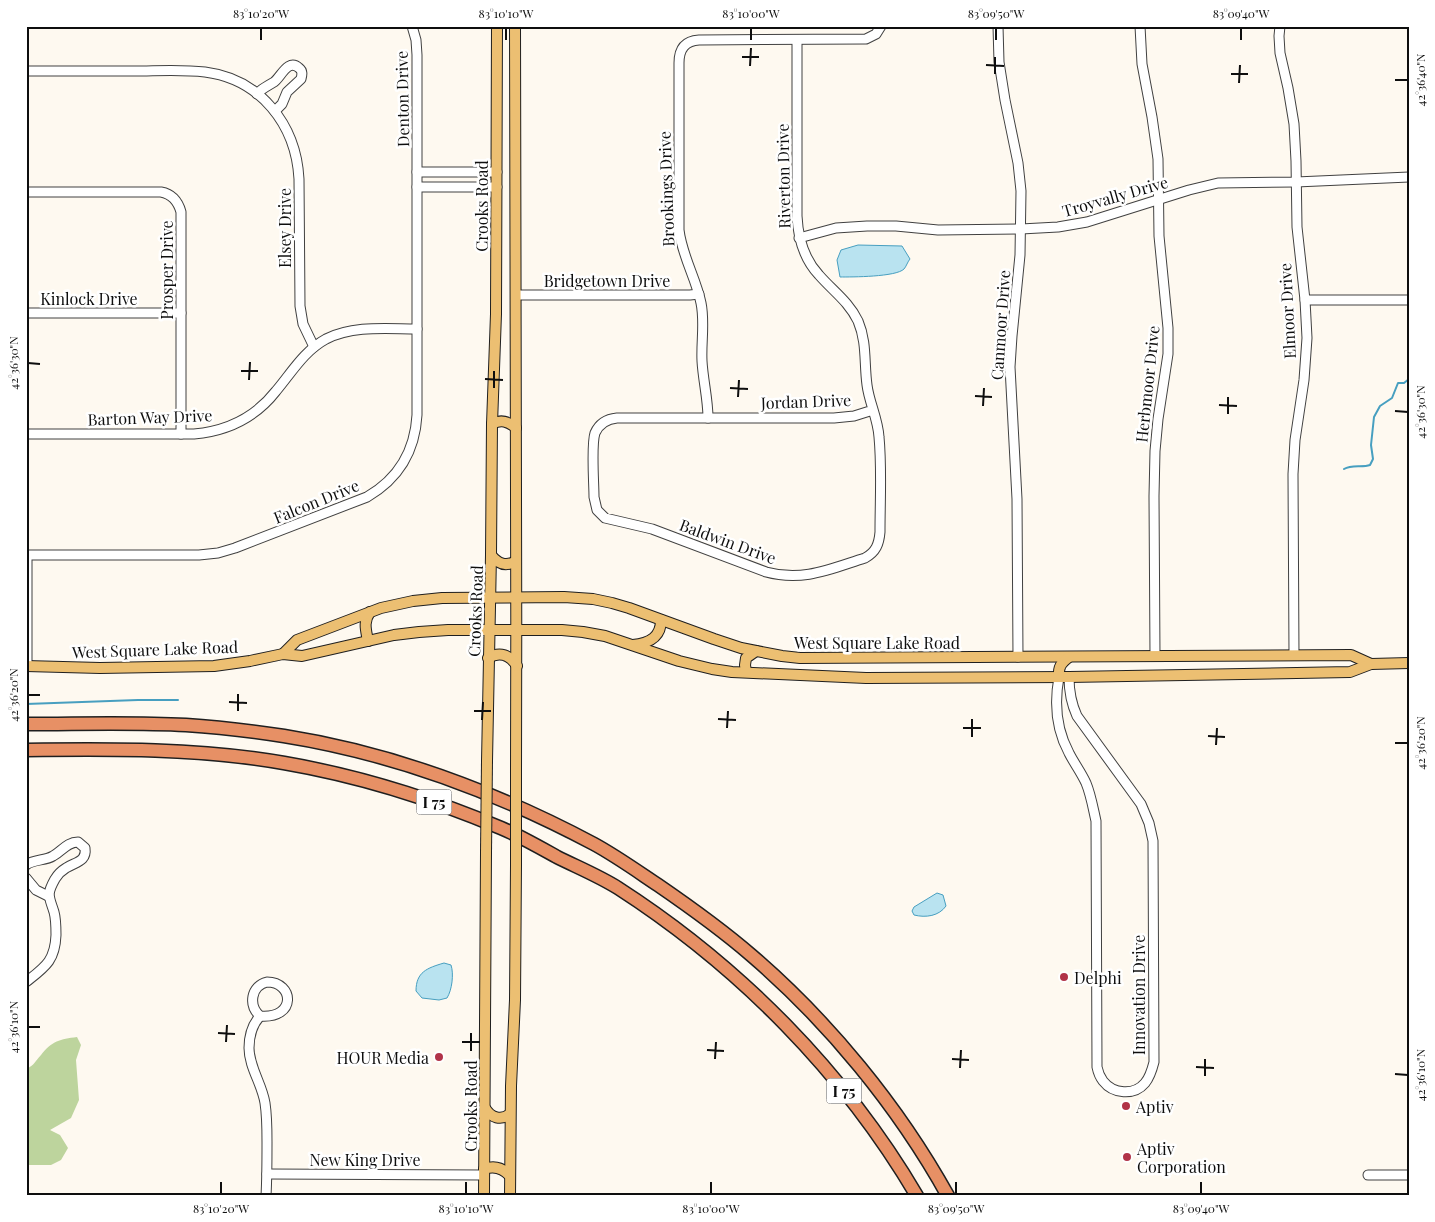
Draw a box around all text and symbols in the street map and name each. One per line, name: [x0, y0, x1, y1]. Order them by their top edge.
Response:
text: 83°10'20"W: [233, 5, 289, 21]
text: 83°10'10"W: [479, 5, 534, 21]
text: 83°10'00"W: [722, 5, 780, 21]
text: 83°09'50"W: [968, 5, 1024, 21]
text: 83°09'40"W: [1213, 5, 1269, 21]
street label: Denton Drive: [391, 51, 413, 147]
text: 42°36'40"N: [1412, 53, 1428, 106]
street label: Riverton Drive: [772, 123, 794, 229]
street label: Brookings Drive: [653, 131, 679, 247]
street label: Crooks Road: [471, 160, 492, 252]
street label: Troyvally Drive: [1060, 171, 1170, 221]
street label: Elsey Drive: [274, 188, 295, 268]
street label: Prosper Drive: [156, 220, 177, 320]
street label: Elmoor Drive: [1274, 263, 1300, 359]
street label: Canmoor Drive: [986, 269, 1014, 381]
street label: Bridgetown Drive: [544, 270, 670, 291]
street label: Kinlock Drive: [40, 288, 138, 309]
street label: Herbmoor Drive: [1130, 325, 1164, 443]
text: 42°36'30"N: [5, 336, 21, 390]
text: 42°36'30"N: [1412, 385, 1428, 439]
street label: Jordan Drive: [759, 389, 852, 413]
street label: Barton Way Drive: [87, 404, 213, 430]
street label: Falcon Drive: [270, 474, 362, 528]
street label: Baldwin Drive: [677, 514, 779, 568]
street label: Crooks Road: [463, 565, 487, 657]
street label: West Square Lake Road: [793, 632, 960, 653]
street label: West Square Lake Road: [71, 636, 238, 662]
text: 42°36'20"N: [5, 668, 21, 722]
text: 42°36'20"N: [1412, 716, 1428, 770]
road number: I 75: [416, 790, 452, 814]
street label: Innovation Drive: [1128, 935, 1149, 1055]
place label: Delphi: [1074, 967, 1122, 988]
marker: Delphi: [1058, 971, 1070, 983]
text: 42°36'10"N: [5, 1000, 21, 1053]
place label: HOUR Media: [336, 1047, 429, 1068]
text: 42°36'10"N: [1412, 1048, 1428, 1101]
marker: HOUR Media: [433, 1051, 445, 1063]
street label: Crooks Road: [460, 1060, 481, 1152]
road number: I 75: [826, 1078, 862, 1104]
place label: Aptiv: [1135, 1096, 1174, 1117]
marker: Aptiv: [1120, 1100, 1132, 1112]
place label: Aptiv Corporation: [1136, 1138, 1226, 1177]
street label: New King Drive: [309, 1149, 421, 1170]
marker: Aptiv Corporation: [1121, 1151, 1133, 1163]
text: 83°10'20"W: [193, 1200, 249, 1216]
text: 83°10'10"W: [439, 1200, 494, 1216]
text: 83°10'00"W: [682, 1200, 740, 1216]
text: 83°09'50"W: [928, 1200, 984, 1216]
text: 83°09'40"W: [1173, 1200, 1229, 1216]

